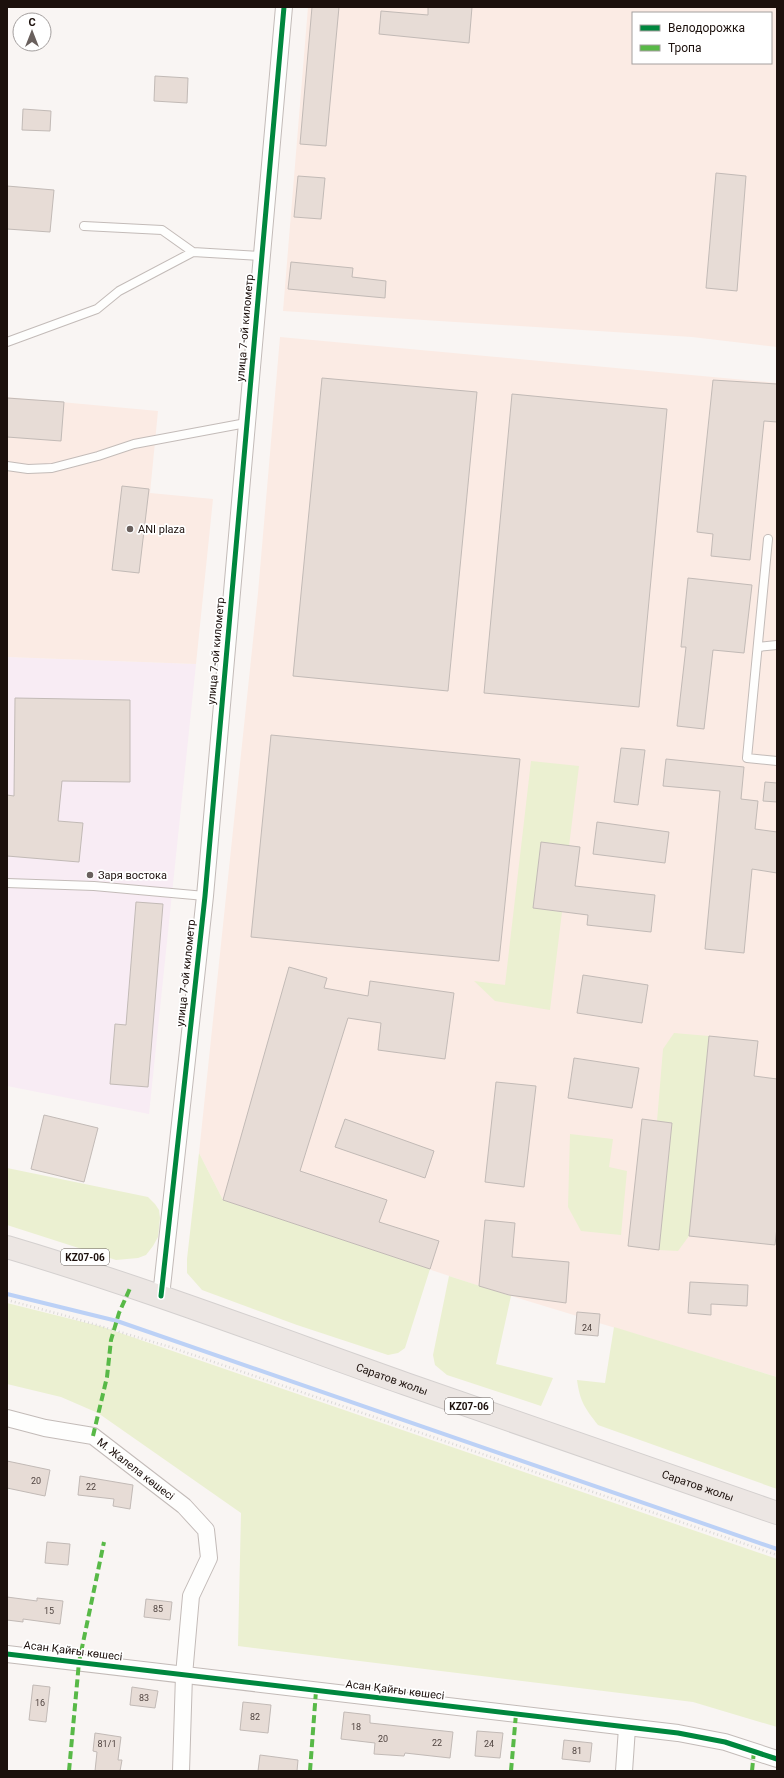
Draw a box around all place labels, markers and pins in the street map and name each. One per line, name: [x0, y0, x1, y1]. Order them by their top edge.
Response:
place label: ANI plaza: [138, 523, 185, 536]
marker: ANI plaza: [125, 524, 135, 534]
place label: Заря востока: [98, 869, 167, 882]
marker: Заря востока: [85, 870, 95, 880]

